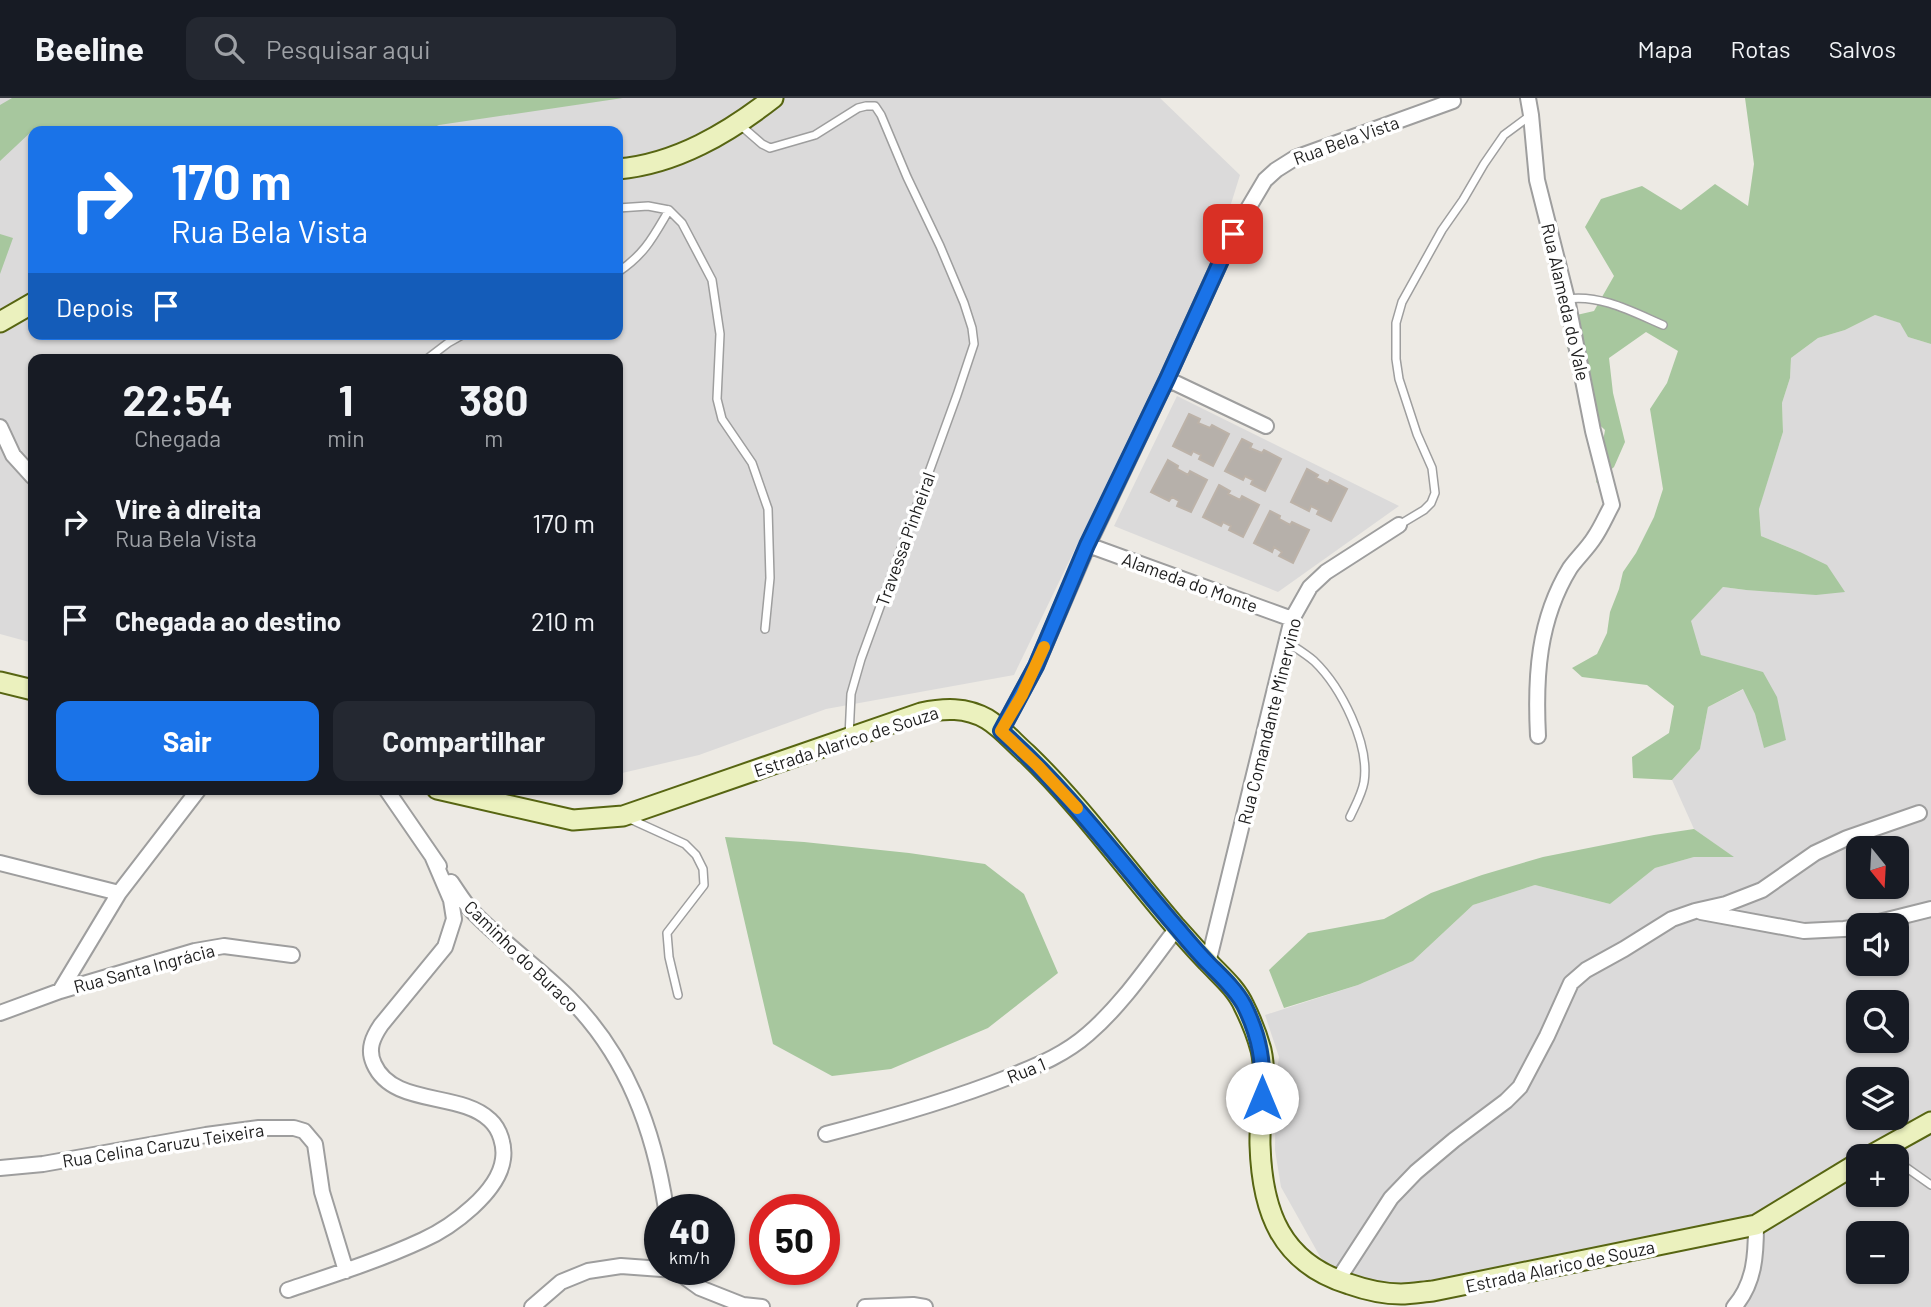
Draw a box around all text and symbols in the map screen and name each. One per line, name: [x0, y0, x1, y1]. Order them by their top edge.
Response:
search box: [186, 17, 676, 80]
text: Beeline: [35, 28, 144, 68]
icon: search: [210, 29, 248, 67]
text: Pesquisar aqui: [266, 33, 431, 64]
text: Mapa: [1638, 34, 1693, 63]
text: Rotas: [1731, 34, 1791, 63]
text: Salvos: [1829, 34, 1896, 63]
street label: Rua Bela Vista: [1290, 111, 1402, 169]
text: 170 m: [171, 151, 291, 210]
icon: right: [56, 154, 147, 245]
pin: [1203, 204, 1263, 264]
text: Rua Bela Vista: [171, 211, 368, 249]
icon: arrive: [1214, 215, 1252, 253]
street label: Rua Alameda do Vale: [1537, 221, 1595, 383]
icon: arrive: [147, 287, 185, 325]
text: Depois: [56, 291, 133, 322]
text: 22:54: [122, 374, 233, 424]
text: 1: [339, 374, 353, 424]
text: 380: [459, 374, 528, 424]
text: Chegada: [134, 424, 221, 452]
text: min: [327, 424, 365, 452]
text: m: [484, 424, 503, 452]
street label: Travessa Pinheiral: [871, 469, 939, 609]
text: Vire à direita: [115, 493, 261, 524]
icon: right: [56, 503, 94, 541]
text: 170 m: [532, 507, 595, 538]
text: Rua Bela Vista: [115, 524, 257, 552]
street label: Alameda do Monte: [1119, 547, 1261, 617]
icon: arrive: [56, 601, 94, 639]
text: Chegada ao destino: [115, 605, 341, 636]
text: 210 m: [531, 605, 595, 636]
street label: Rua Comandante Minervino: [1233, 615, 1305, 827]
button: Sair: [56, 701, 319, 781]
button: Compartilhar: [333, 701, 595, 781]
street label: Estrada Alarico de Souza: [751, 701, 941, 781]
north arrow: [1846, 836, 1909, 900]
map controls: [1846, 836, 1909, 1284]
street label: Caminho do Buraco: [460, 896, 584, 1016]
button: sound: [1846, 913, 1909, 976]
street label: Rua Santa Ingrácia: [71, 939, 217, 997]
button: search: [1846, 990, 1909, 1053]
street label: Rua 1: [1003, 1052, 1049, 1088]
position arrow: [1225, 1061, 1299, 1135]
button: layers: [1846, 1067, 1909, 1130]
street label: Rua Celina Caruzu Teixeira: [61, 1118, 265, 1172]
button: +: [1846, 1144, 1909, 1207]
speed limit sign: 50: [749, 1194, 840, 1285]
text: 40: [669, 1209, 710, 1251]
button: −: [1846, 1221, 1909, 1284]
street label: Estrada Alarico de Souza: [1463, 1235, 1657, 1297]
text: km/h: [669, 1246, 710, 1268]

